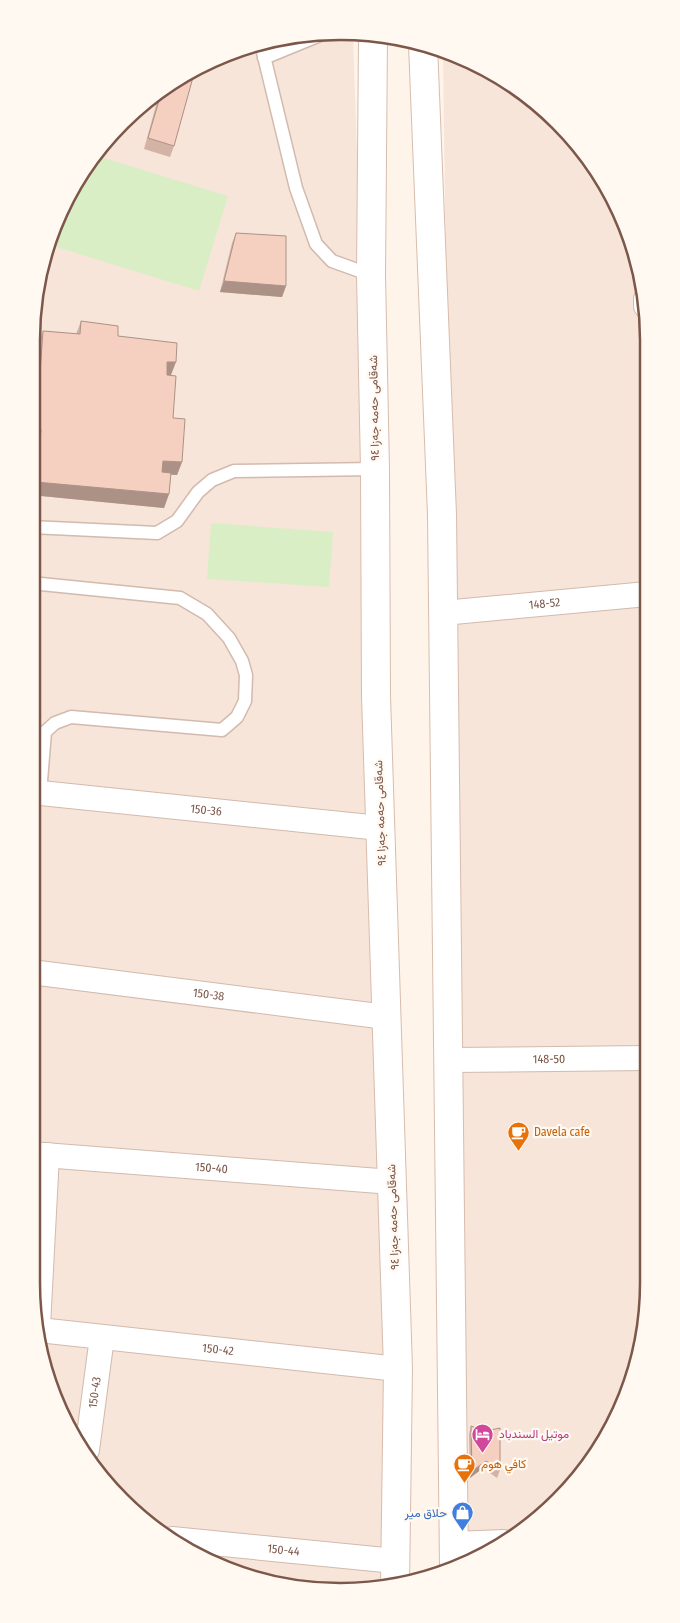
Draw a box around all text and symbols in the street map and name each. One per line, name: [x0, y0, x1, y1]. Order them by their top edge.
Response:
street label: شەقامی حەمە جەزا ٩٤: [366, 355, 383, 461]
street label: 148-52: [528, 595, 561, 612]
street label: شەقامی حەمە جەزا ٩٤: [371, 760, 390, 866]
street label: 150-36: [190, 801, 223, 819]
street label: 150-38: [192, 986, 225, 1003]
street label: 148-50: [533, 1052, 565, 1066]
cafe icon: Davela cafe: [506, 1120, 530, 1151]
place label: Davela cafe: [534, 1125, 590, 1139]
street label: 150-40: [195, 1160, 228, 1176]
street label: شەقامی حەمە جەزا ٩٤: [384, 1164, 403, 1270]
street label: 150-42: [201, 1341, 234, 1358]
street label: 150-43: [86, 1376, 104, 1409]
hotel icon: موتيل السندباد: [471, 1422, 495, 1453]
place label: موتيل السندباد: [499, 1427, 569, 1442]
cafe icon: كافي هوم: [453, 1452, 477, 1483]
place label: كافي هوم: [481, 1457, 526, 1474]
shop icon: حلاق میر: [451, 1501, 475, 1532]
place label: حلاق میر: [404, 1506, 447, 1521]
street label: 150-44: [267, 1541, 300, 1559]

